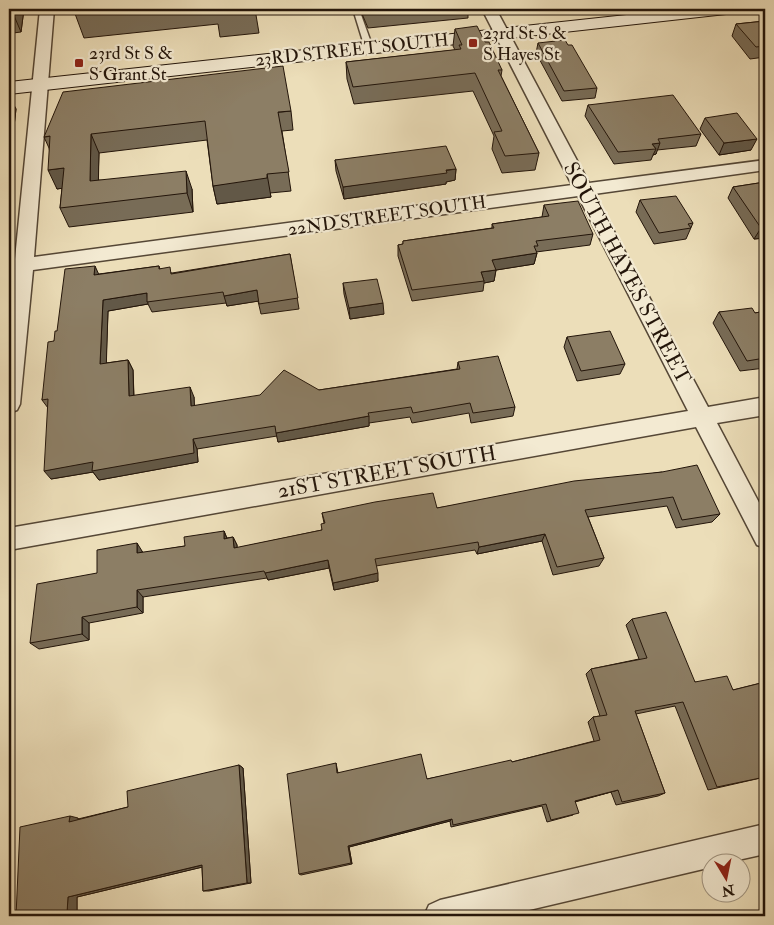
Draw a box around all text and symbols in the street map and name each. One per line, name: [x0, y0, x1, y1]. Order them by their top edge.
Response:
place label: 23rd St S & S Hayes St: [483, 22, 567, 66]
street label: 23RD STREET SOUTH: [254, 28, 450, 72]
marker: 23rd St S & S Hayes St: [467, 37, 479, 49]
place label: 23rd St S & S Grant St: [89, 42, 173, 86]
marker: 23rd St S & S Grant St: [73, 57, 85, 69]
street label: SOUTH HAYES STREET: [557, 157, 697, 389]
street label: 22ND STREET SOUTH: [286, 191, 488, 241]
street label: 21ST STREET SOUTH: [276, 439, 498, 505]
north arrow: [702, 852, 752, 902]
text: N: [720, 881, 737, 900]

